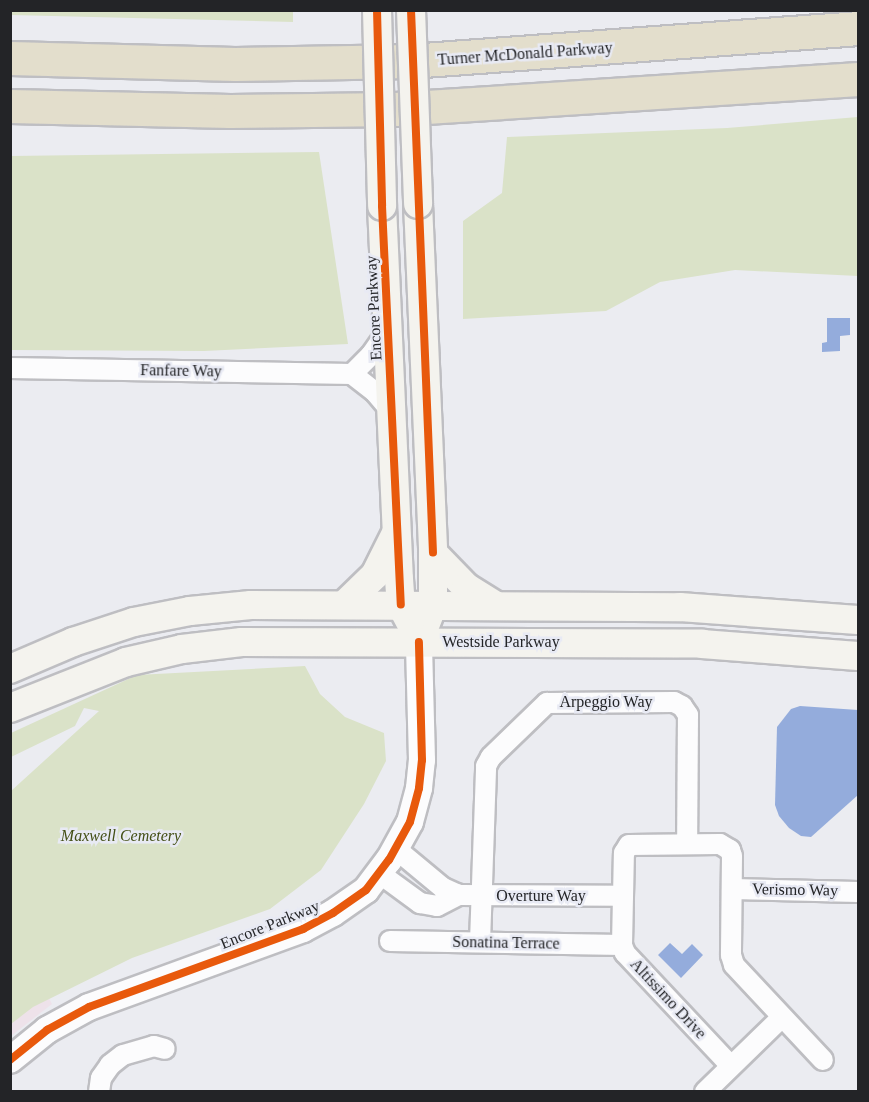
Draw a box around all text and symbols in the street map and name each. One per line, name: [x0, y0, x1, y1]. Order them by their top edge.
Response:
street label: Turner McDonald Parkway: [437, 38, 613, 70]
street label: Encore Parkway: [362, 255, 386, 361]
street label: Fanfare Way: [140, 361, 222, 381]
street label: Westside Parkway: [442, 632, 560, 652]
street label: Arpeggio Way: [559, 692, 653, 712]
park label: Maxwell Cemetery: [61, 826, 181, 846]
street label: Verismo Way: [752, 880, 838, 900]
street label: Overture Way: [496, 886, 586, 906]
street label: Encore Parkway: [218, 896, 322, 954]
street label: Sonatina Terrace: [452, 932, 560, 954]
street label: Altissimo Drive: [626, 955, 710, 1043]

